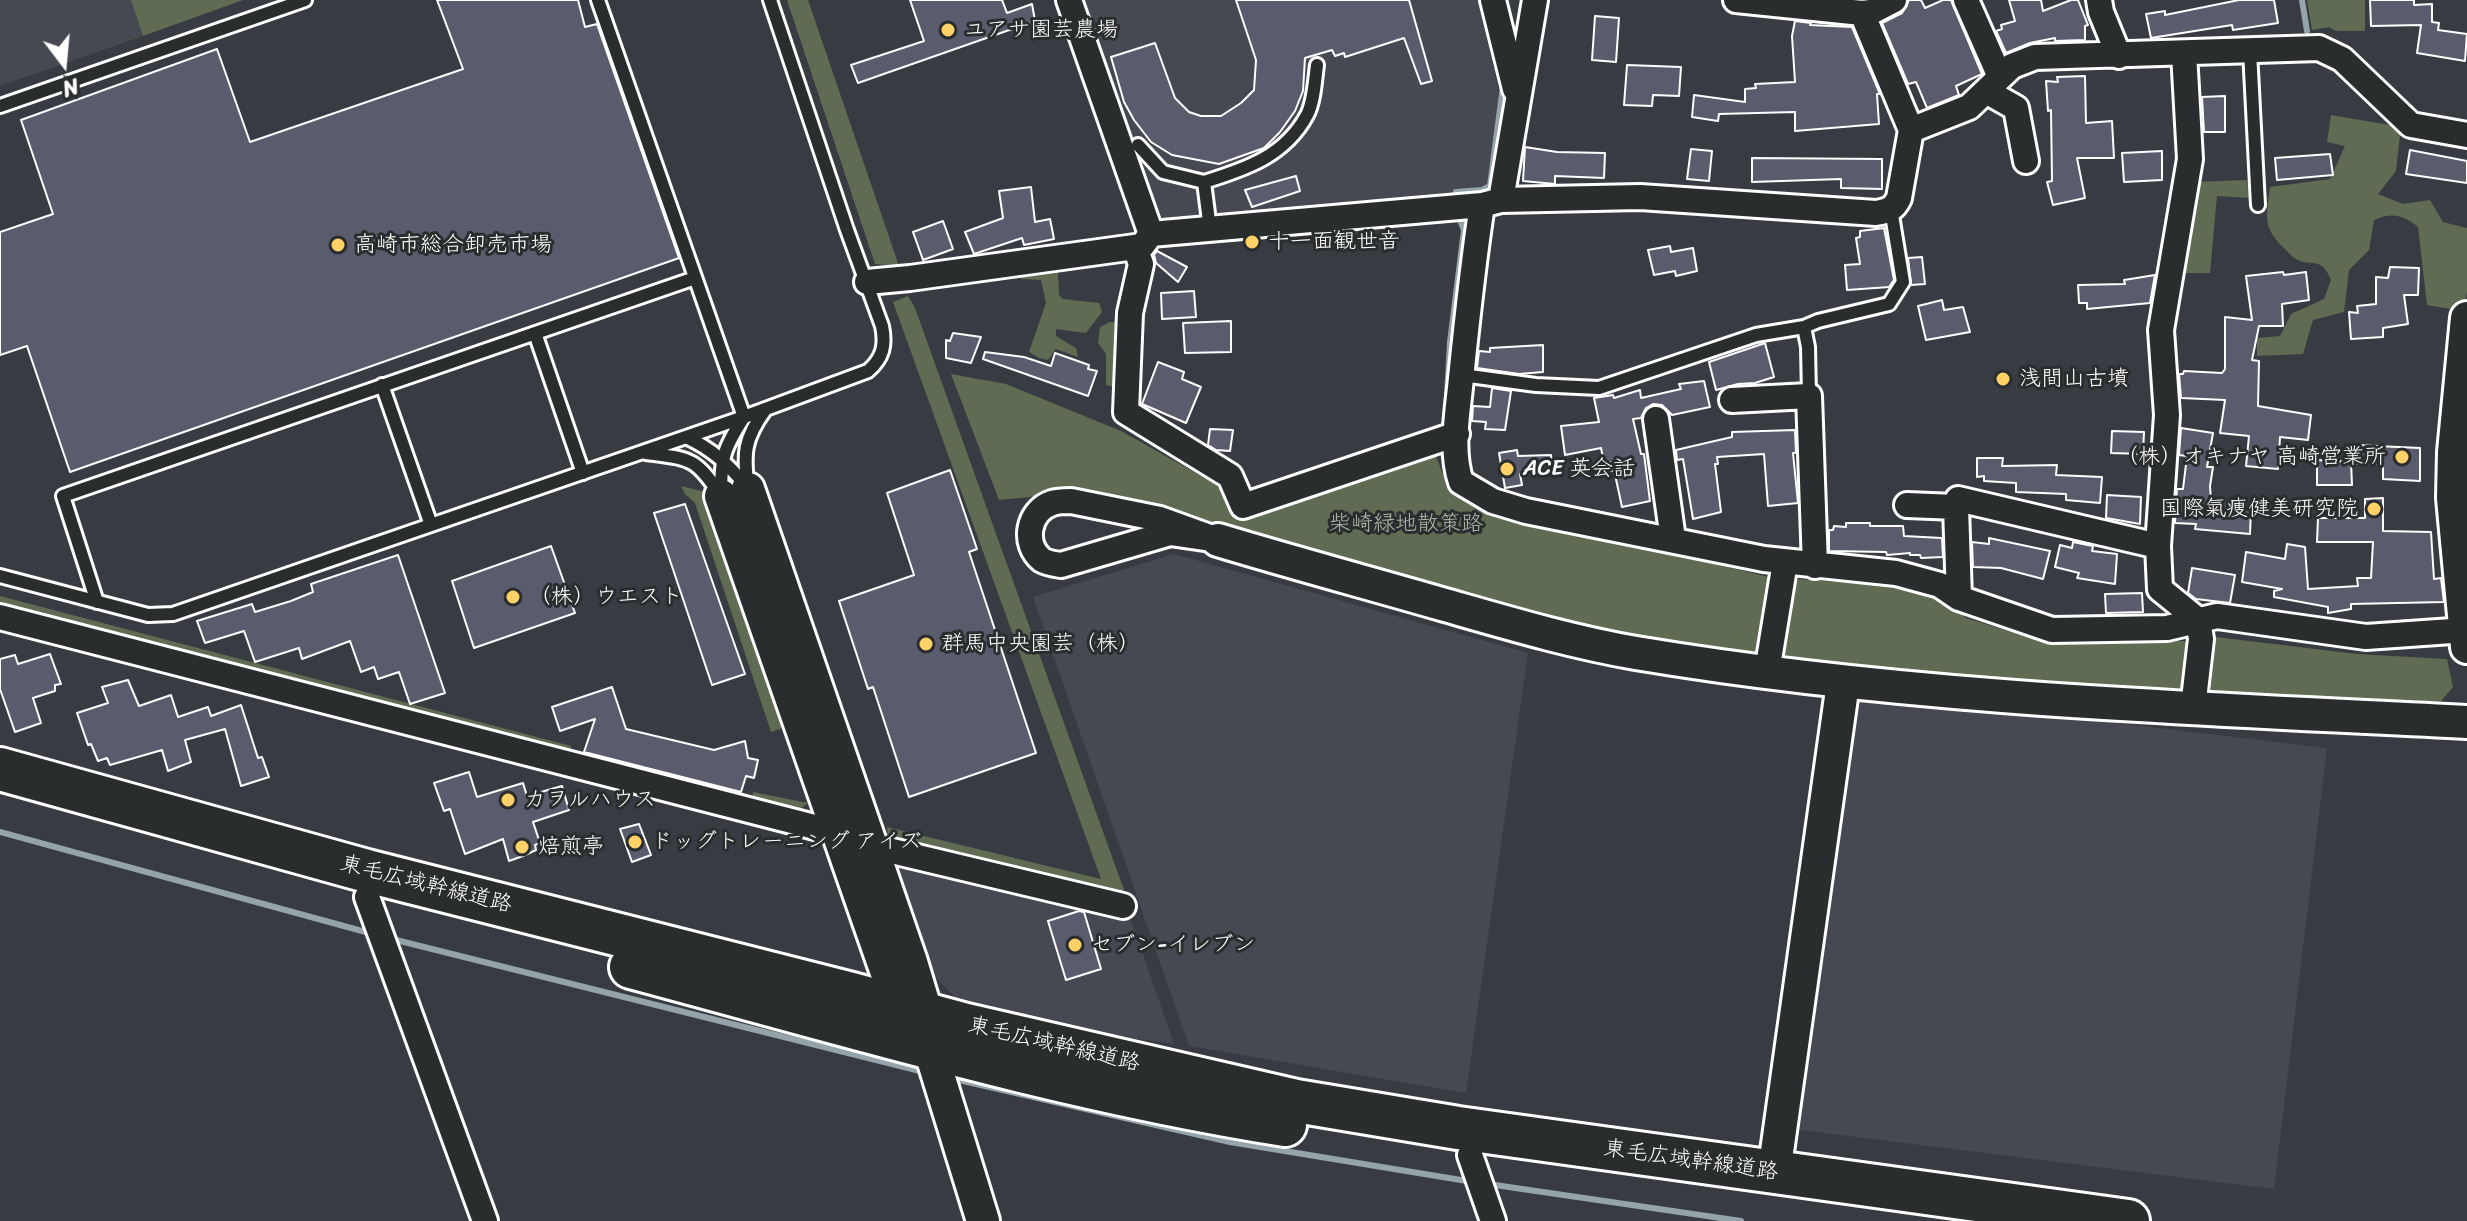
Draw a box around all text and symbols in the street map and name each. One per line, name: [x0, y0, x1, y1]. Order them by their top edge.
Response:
place label: ユアサ園芸農場: [964, 17, 1118, 43]
marker: ユアサ園芸農場: [939, 21, 957, 39]
north arrow: [24, 24, 104, 104]
text: N: [58, 67, 83, 108]
place label: 十一面観世音: [1268, 229, 1400, 255]
place label: 高崎市総合卸売市場: [354, 232, 552, 258]
marker: 十一面観世音: [1243, 233, 1261, 251]
marker: 高崎市総合卸売市場: [329, 236, 347, 254]
place label: 浅間山古墳: [2019, 366, 2129, 392]
marker: 浅間山古墳: [1994, 370, 2012, 388]
place label: （株）オキナヤ 高崎営業所: [2116, 444, 2386, 470]
marker: （株）オキナヤ 高崎営業所: [2393, 448, 2411, 466]
place label: ACE 英会話: [1523, 456, 1635, 482]
marker: ACE 英会話: [1498, 460, 1516, 478]
place label: 国際氣痩健美研究院: [2160, 496, 2358, 522]
marker: 国際氣痩健美研究院: [2365, 500, 2383, 518]
park label: 柴崎緑地散策路: [1329, 511, 1483, 537]
place label: （株）ウエスト: [529, 584, 683, 610]
marker: （株）ウエスト: [504, 588, 522, 606]
place label: 群馬中央園芸（株）: [942, 631, 1140, 657]
marker: 群馬中央園芸（株）: [917, 635, 935, 653]
place label: カヲルハウス: [524, 787, 656, 813]
marker: カヲルハウス: [499, 791, 517, 809]
place label: ドッグトレーニング アイズ: [651, 829, 922, 855]
marker: ドッグトレーニング アイズ: [626, 833, 644, 851]
place label: 焙煎亭: [538, 834, 604, 860]
marker: 焙煎亭: [513, 838, 531, 856]
street label: 東毛広域幹線道路: [337, 851, 515, 919]
place label: セブン-イレブン: [1091, 932, 1255, 958]
marker: セブン-イレブン: [1066, 936, 1084, 954]
street label: 東毛広域幹線道路: [965, 1012, 1143, 1078]
street label: 東毛広域幹線道路: [1602, 1136, 1780, 1186]

